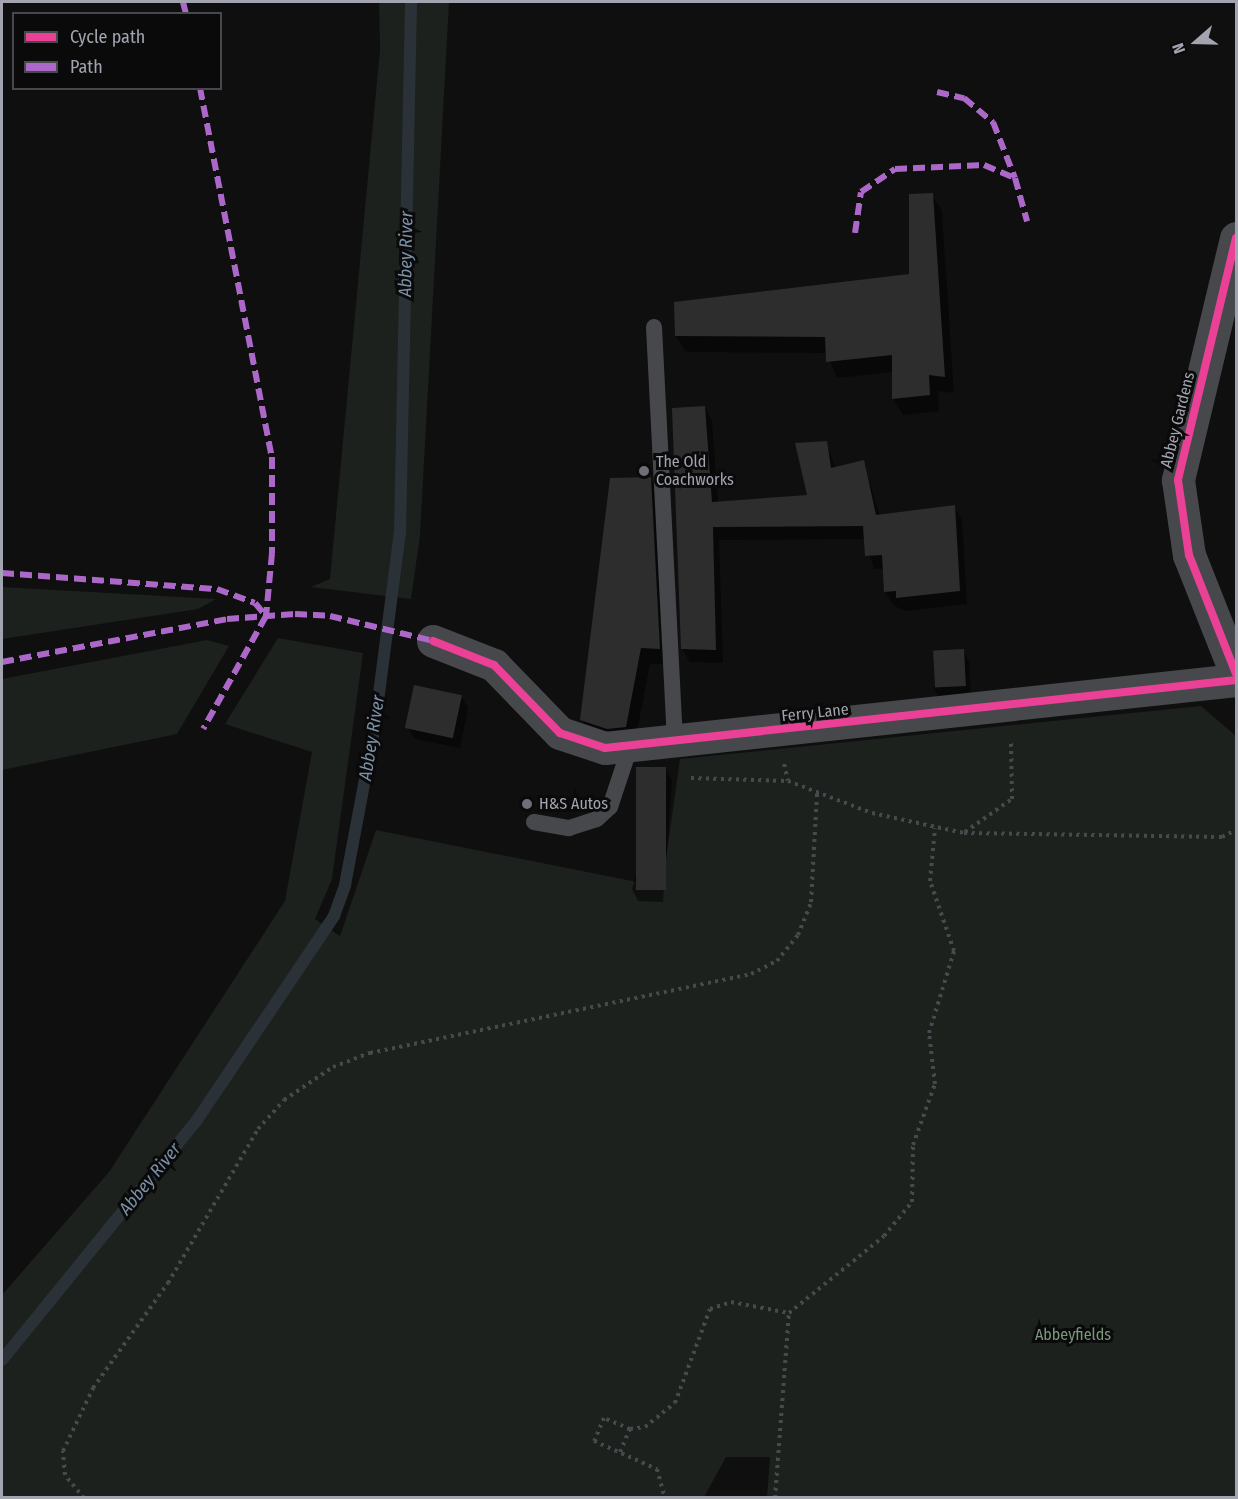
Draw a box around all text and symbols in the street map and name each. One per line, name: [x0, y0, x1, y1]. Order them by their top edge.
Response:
legend: [12, 12, 222, 90]
north arrow: [1166, 12, 1226, 72]
text: Cycle path: [70, 26, 145, 48]
text: N: [1168, 41, 1189, 56]
text: Path: [70, 56, 103, 78]
water label: Abbey River: [394, 211, 418, 297]
street label: Abbey Gardens: [1157, 370, 1199, 470]
place label: The Old Coachworks: [656, 452, 734, 490]
marker: The Old Coachworks: [637, 464, 651, 478]
water label: Abbey River: [355, 694, 389, 782]
street label: Ferry Lane: [780, 700, 850, 726]
place label: H&S Autos: [539, 794, 608, 814]
marker: H&S Autos: [520, 797, 534, 811]
water label: Abbey River: [115, 1139, 185, 1219]
park label: Abbeyfields: [1035, 1325, 1111, 1345]

